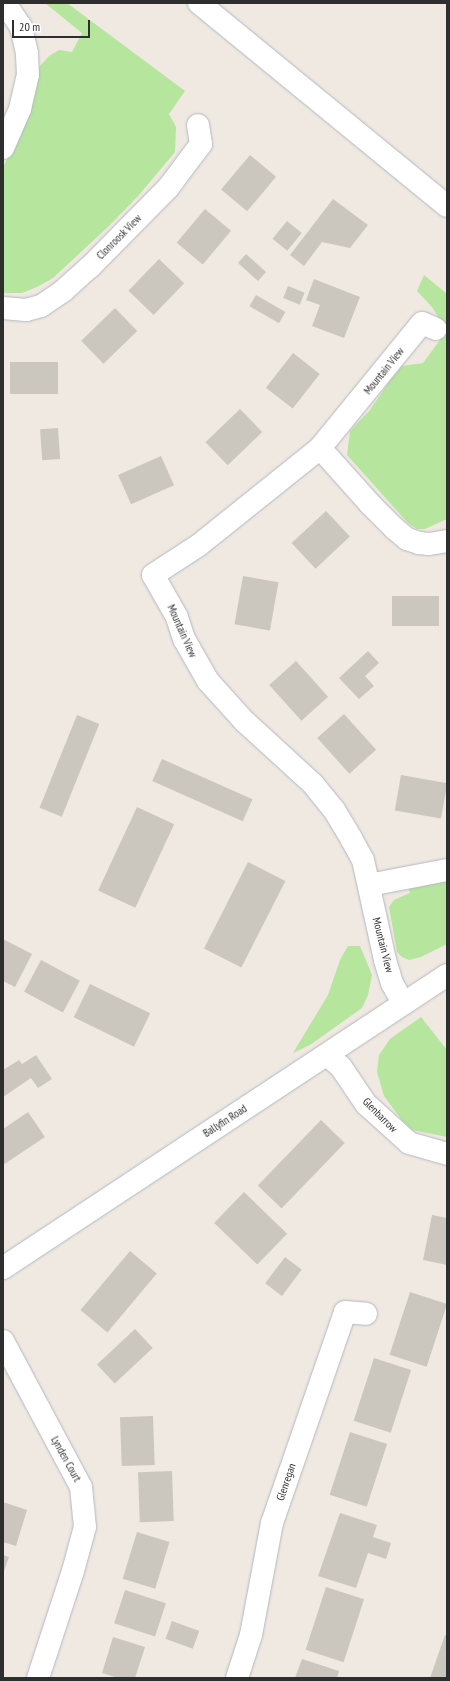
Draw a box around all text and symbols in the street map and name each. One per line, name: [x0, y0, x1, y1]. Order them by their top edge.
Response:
scale bar: [14, 12, 92, 38]
text: 20 m: [19, 19, 40, 34]
street label: Clonroosk View: [94, 212, 144, 262]
street label: Mountain View: [361, 345, 407, 397]
street label: Mountain View: [164, 602, 200, 660]
street label: Mountain View: [370, 916, 396, 974]
street label: Glenbarrow: [360, 1095, 400, 1135]
street label: Ballyfin Road: [201, 1102, 249, 1140]
street label: Lynden Court: [48, 1434, 84, 1484]
street label: Glenregan: [273, 1462, 299, 1502]

